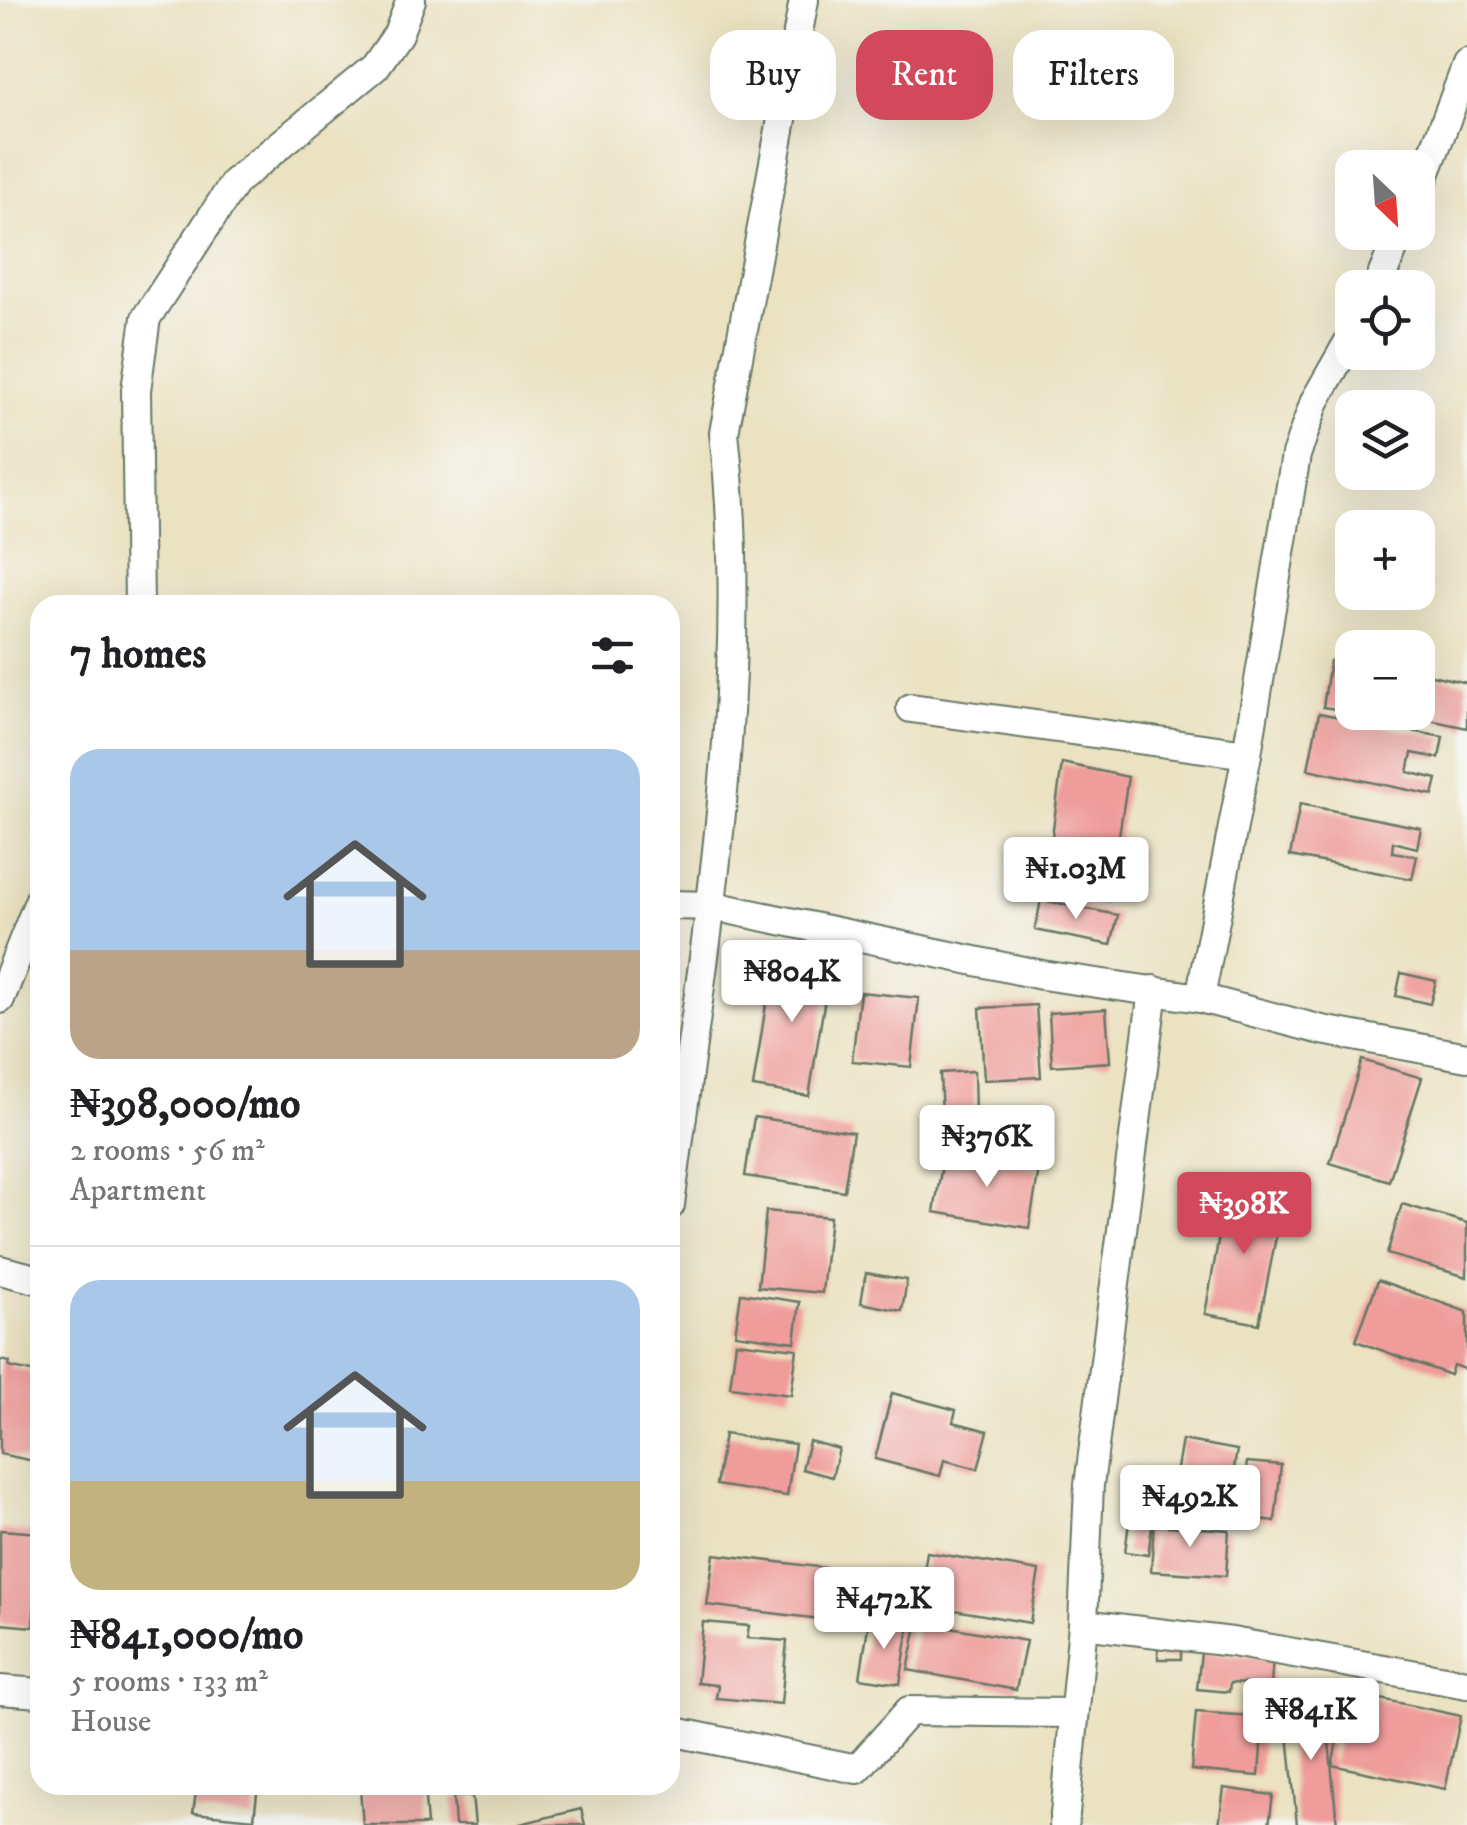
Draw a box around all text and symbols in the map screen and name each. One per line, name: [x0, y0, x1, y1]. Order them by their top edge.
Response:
chip: Buy: [710, 30, 836, 120]
chip: Rent: [856, 30, 993, 120]
chip: Filters: [1013, 30, 1174, 120]
north arrow: [1335, 150, 1435, 250]
map controls: [1335, 150, 1435, 730]
button: locate: [1335, 270, 1435, 370]
button: layers: [1335, 390, 1435, 490]
button: +: [1335, 510, 1435, 610]
icon: filters: [585, 628, 640, 683]
text: 7 homes: [70, 629, 206, 681]
button: −: [1335, 630, 1435, 730]
icon: home: [265, 814, 445, 994]
pin: ₦1.03M: [995, 837, 1157, 922]
text: ₦1.03M: [1026, 849, 1126, 889]
pin: ₦804K: [722, 940, 862, 1025]
text: ₦804K: [743, 952, 841, 992]
text: ₦398,000/mo: [70, 1079, 300, 1131]
pin: ₦376K: [917, 1105, 1057, 1190]
text: ₦376K: [942, 1117, 1032, 1157]
text: 2 rooms · 56 m²: [70, 1131, 265, 1171]
text: Apartment: [70, 1171, 206, 1211]
pin: ₦398K: [1174, 1172, 1314, 1257]
text: ₦398K: [1199, 1184, 1289, 1224]
icon: home: [265, 1345, 445, 1525]
pin: ₦492K: [1120, 1465, 1260, 1550]
text: ₦492K: [1142, 1477, 1238, 1517]
pin: ₦472K: [814, 1567, 954, 1652]
text: ₦472K: [836, 1579, 932, 1619]
text: ₦841,000/mo: [70, 1610, 303, 1662]
text: 5 rooms · 133 m²: [70, 1662, 268, 1702]
pin: ₦841K: [1241, 1678, 1381, 1763]
text: ₦841K: [1265, 1690, 1357, 1730]
text: House: [70, 1702, 151, 1742]

